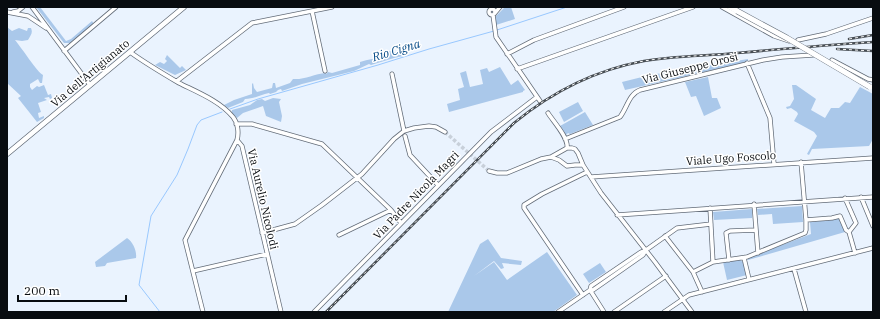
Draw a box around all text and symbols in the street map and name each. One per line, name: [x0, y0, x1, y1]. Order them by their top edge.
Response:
water label: Rio Cigna: [369, 35, 422, 65]
street label: Via dell'Artigianato: [48, 36, 132, 110]
street label: Via Giuseppe Orosi: [641, 49, 740, 87]
street label: Via Aurelio Nicolodi: [245, 147, 282, 251]
street label: Via Padre Nicola Magri: [370, 148, 462, 242]
street label: Viale Ugo Foscolo: [686, 148, 776, 168]
scale bar: [18, 277, 126, 303]
text: 200 m: [24, 283, 60, 298]

